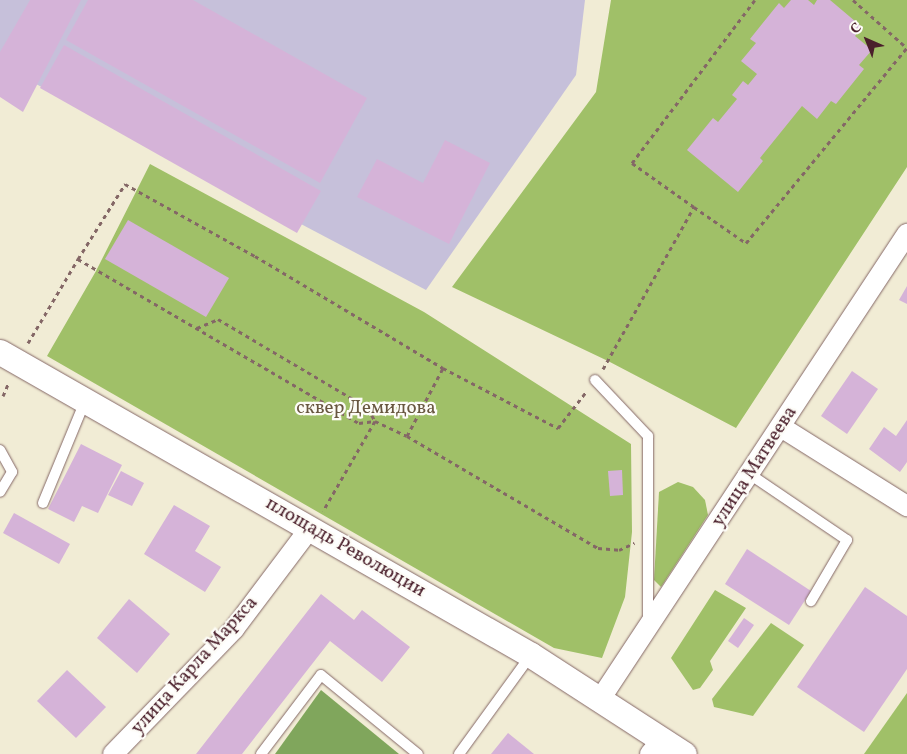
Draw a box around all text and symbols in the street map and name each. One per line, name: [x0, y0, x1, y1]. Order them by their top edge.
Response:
north arrow: [842, 15, 892, 65]
text: С: [846, 19, 866, 39]
park label: сквер Демидова: [296, 398, 436, 420]
street label: улица Матвеева: [708, 402, 802, 532]
street label: площадь Революции: [261, 493, 429, 603]
street label: улица Карла Маркса: [127, 592, 263, 740]

